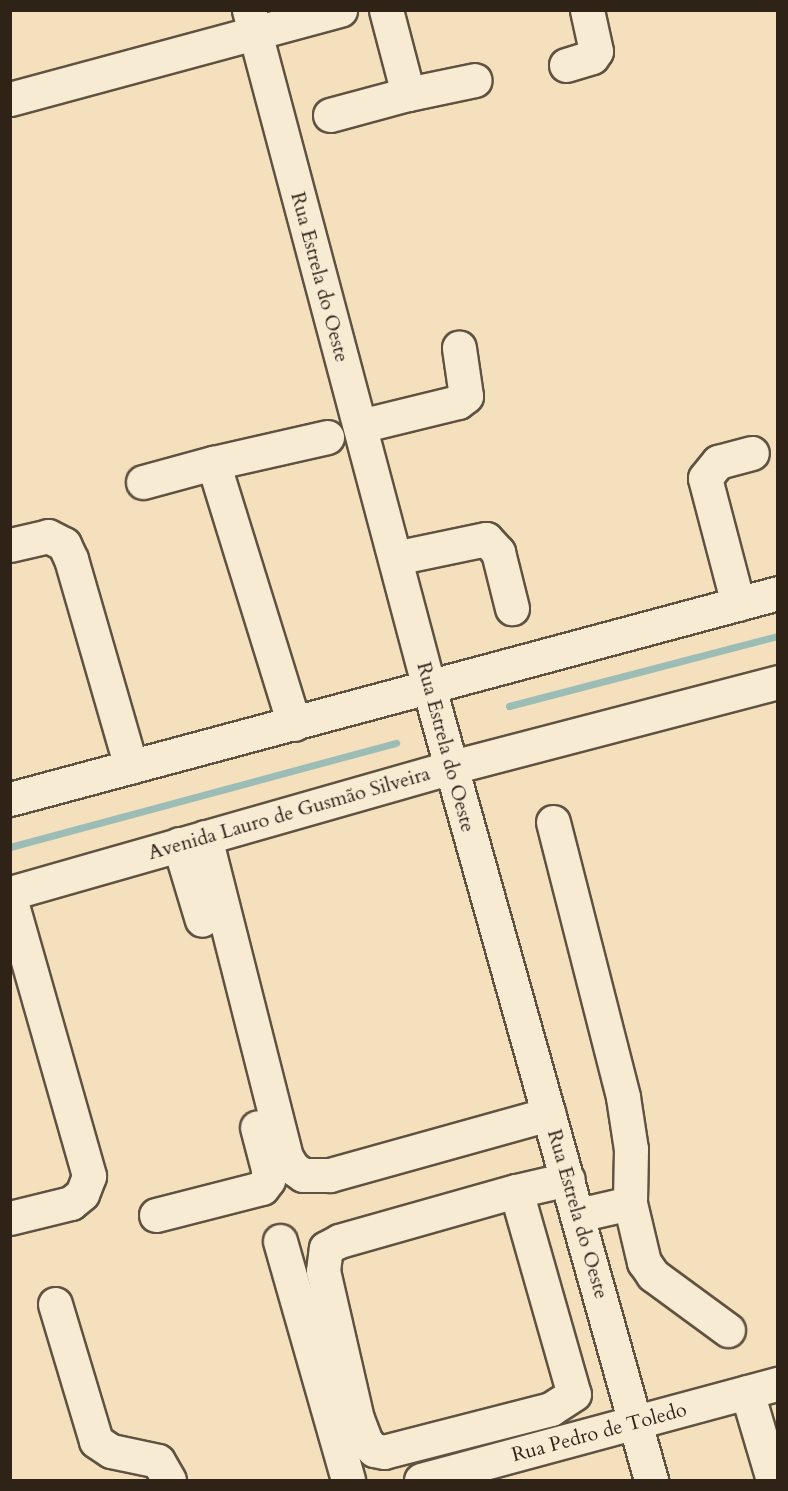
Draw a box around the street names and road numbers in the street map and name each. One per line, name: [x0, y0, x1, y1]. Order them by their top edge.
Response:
street label: Rua Estrela do Oeste: [286, 189, 354, 365]
street label: Rua Estrela do Oeste: [412, 659, 480, 835]
street label: Avenida Lauro de Gusmão Silveira: [145, 761, 433, 865]
street label: Rua Estrela do Oeste: [542, 1127, 614, 1301]
street label: Rua Pedro de Toledo: [509, 1397, 689, 1467]

